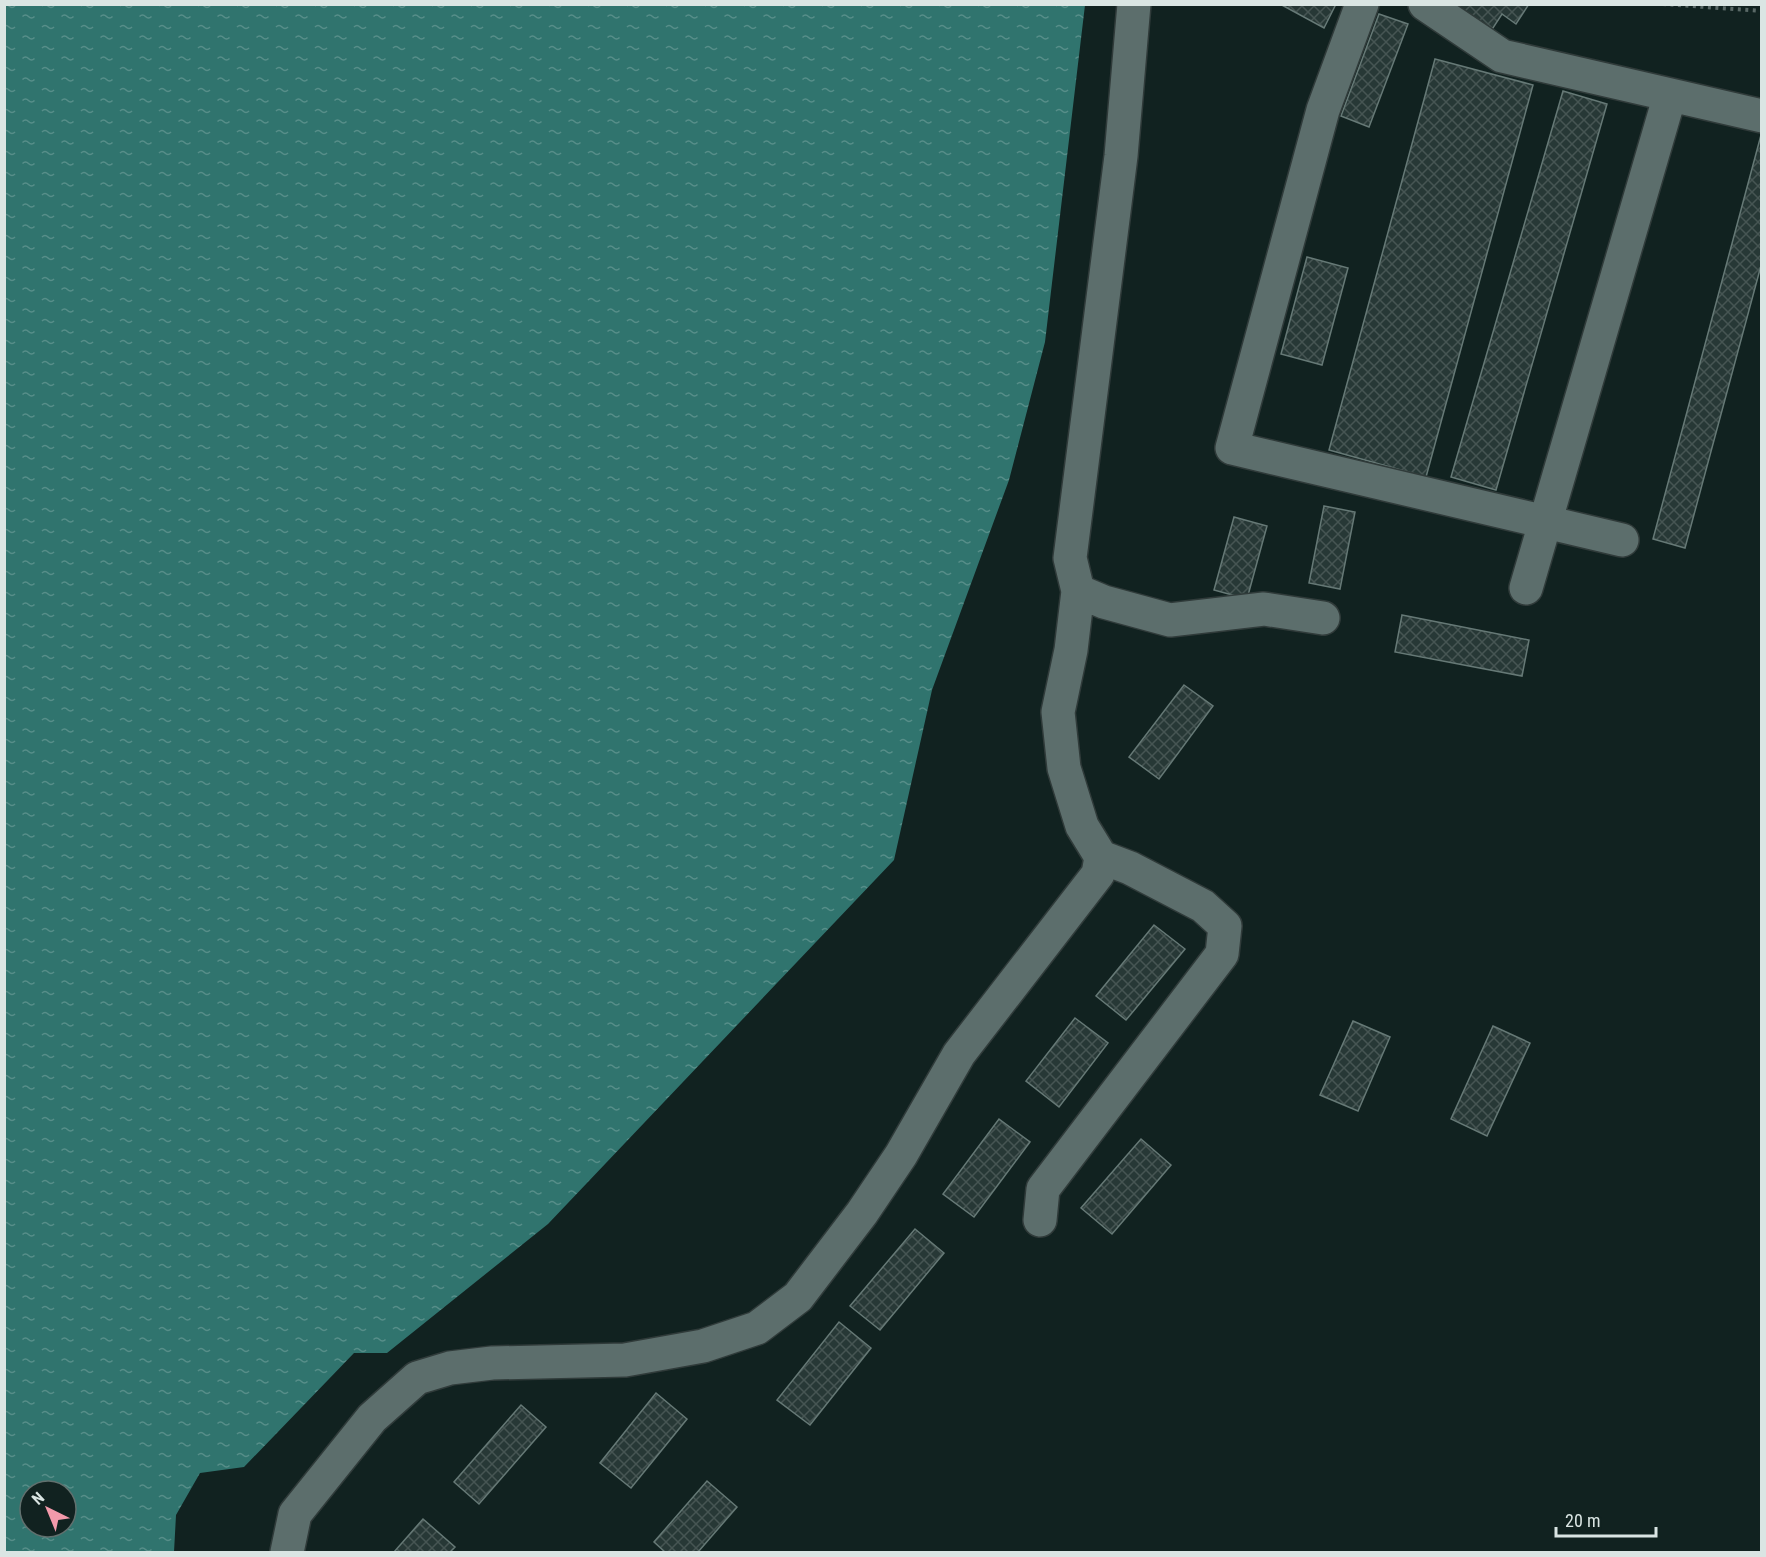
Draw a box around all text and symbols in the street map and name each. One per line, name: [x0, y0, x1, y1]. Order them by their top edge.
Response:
north arrow: [18, 1479, 78, 1539]
text: N: [28, 1488, 48, 1509]
scale bar: [1556, 1500, 1656, 1538]
text: 20 m: [1565, 1510, 1600, 1531]

